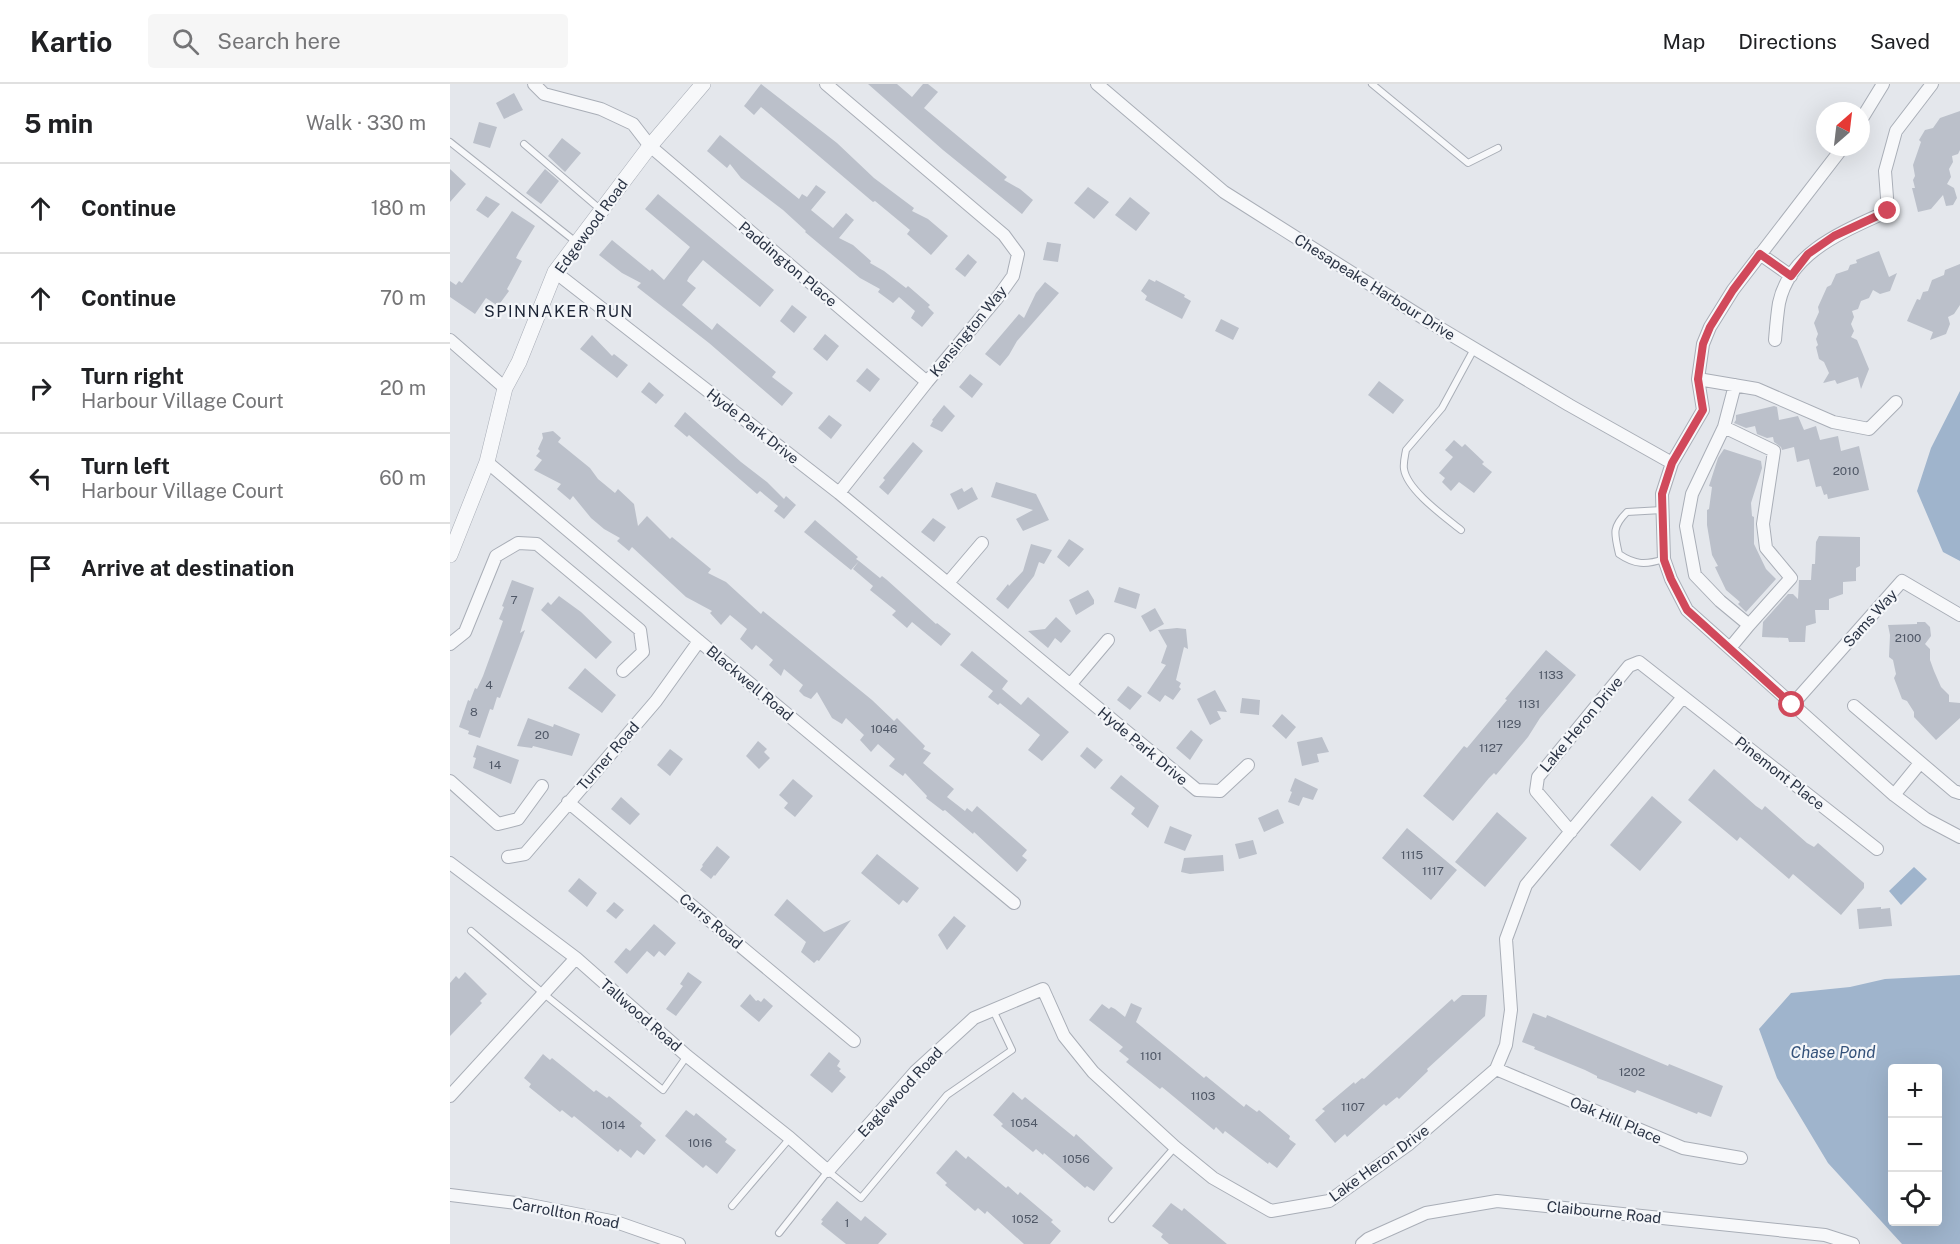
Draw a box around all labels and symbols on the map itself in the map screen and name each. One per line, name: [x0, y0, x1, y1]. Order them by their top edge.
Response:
north arrow: [1816, 102, 1870, 156]
street label: Edgewood Road: [551, 176, 631, 276]
route end: [1874, 197, 1900, 223]
street label: Paddington Place: [735, 218, 841, 310]
street label: Chesapeake Harbour Drive: [1292, 230, 1458, 344]
street label: Kensington Way: [926, 282, 1010, 380]
district label: SPINNAKER RUN: [484, 302, 634, 321]
street label: Hyde Park Drive: [704, 385, 802, 467]
house number: 2010: [1833, 464, 1859, 478]
street label: Sams Way: [1840, 586, 1900, 650]
house number: 7: [510, 593, 518, 607]
house number: 2100: [1895, 631, 1921, 645]
street label: Blackwell Road: [703, 642, 797, 724]
house number: 1133: [1539, 668, 1563, 682]
street label: Lake Heron Drive: [1536, 673, 1626, 775]
house number: 4: [485, 678, 493, 692]
route start: [1778, 691, 1804, 717]
house number: 1131: [1518, 697, 1540, 711]
street label: Hyde Park Drive: [1095, 704, 1191, 788]
house number: 8: [470, 705, 478, 719]
house number: 1129: [1497, 717, 1521, 731]
street label: Turner Road: [574, 718, 642, 794]
house number: 1046: [870, 722, 898, 736]
house number: 20: [535, 728, 549, 742]
street label: Pinemont Place: [1732, 733, 1828, 813]
house number: 1127: [1479, 741, 1503, 755]
house number: 14: [489, 758, 502, 772]
house number: 1115: [1401, 848, 1423, 862]
house number: 1117: [1422, 864, 1444, 878]
street label: Carrs Road: [676, 890, 746, 952]
street label: Tallwood Road: [597, 975, 685, 1055]
water label: Chase Pond: [1791, 1043, 1876, 1062]
street label: Eaglewood Road: [854, 1044, 946, 1140]
house number: 1101: [1140, 1049, 1162, 1063]
house number: 1202: [1619, 1065, 1645, 1079]
house number: 1103: [1191, 1089, 1215, 1103]
street label: Oak Hill Place: [1568, 1093, 1664, 1147]
house number: 1107: [1341, 1100, 1365, 1114]
house number: 1054: [1010, 1116, 1038, 1130]
house number: 1014: [601, 1118, 626, 1132]
street label: Lake Heron Drive: [1326, 1121, 1432, 1205]
house number: 1016: [688, 1136, 712, 1150]
house number: 1056: [1062, 1152, 1090, 1166]
street label: Carrollton Road: [511, 1194, 621, 1232]
street label: Claibourne Road: [1546, 1198, 1662, 1226]
house number: 1052: [1011, 1212, 1039, 1226]
house number: 1: [845, 1216, 849, 1230]

